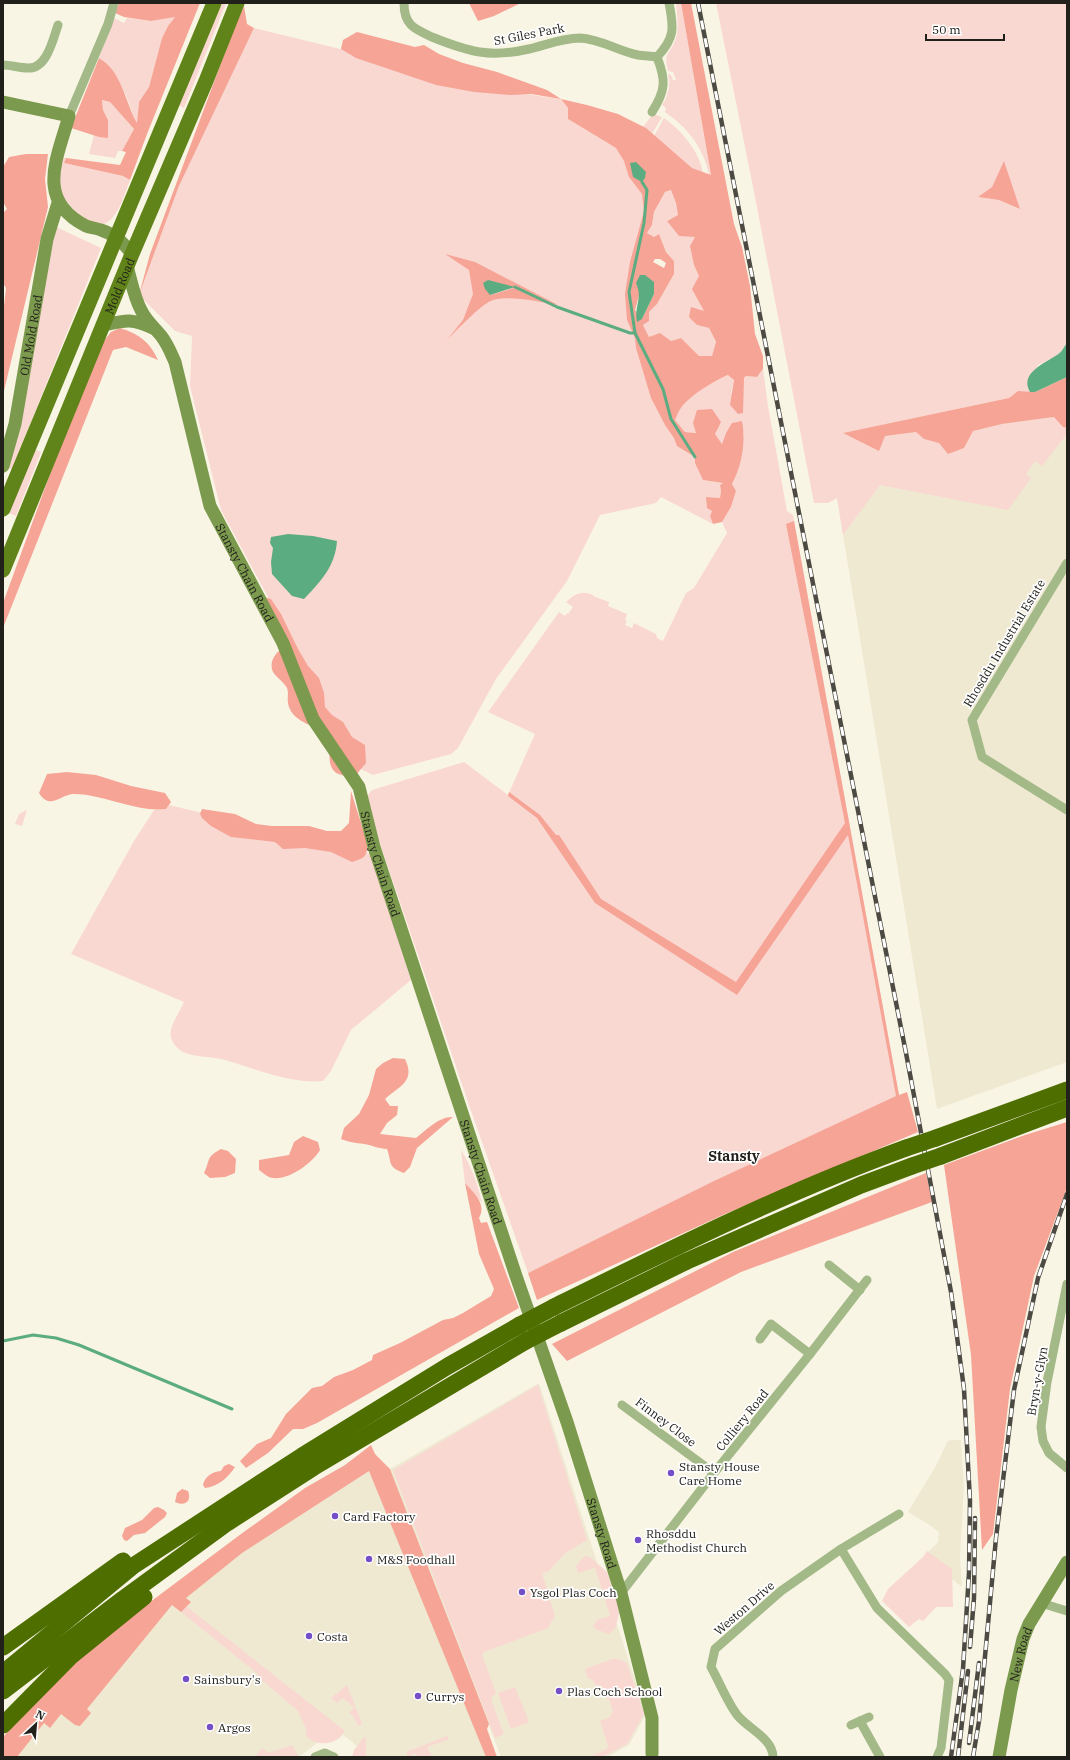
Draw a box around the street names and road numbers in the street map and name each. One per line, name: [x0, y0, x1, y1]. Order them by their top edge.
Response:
street label: St Giles Park: [493, 20, 565, 48]
street label: Mold Road: [101, 255, 137, 316]
street label: Old Mold Road: [16, 293, 45, 377]
street label: Stansty Chain Road: [213, 520, 278, 624]
street label: Rhosddu Industrial Estate: [960, 576, 1048, 710]
street label: Stansty Chain Road: [358, 810, 404, 919]
street label: Stansty Chain Road: [457, 1117, 506, 1226]
street label: Bryn-y-Glyn: [1024, 1345, 1051, 1417]
street label: Colliery Road: [712, 1386, 772, 1454]
street label: Finney Close: [633, 1394, 699, 1450]
street label: Stansty Road: [584, 1496, 620, 1570]
street label: Weston Drive: [711, 1578, 777, 1638]
street label: New Road: [1006, 1624, 1035, 1683]

